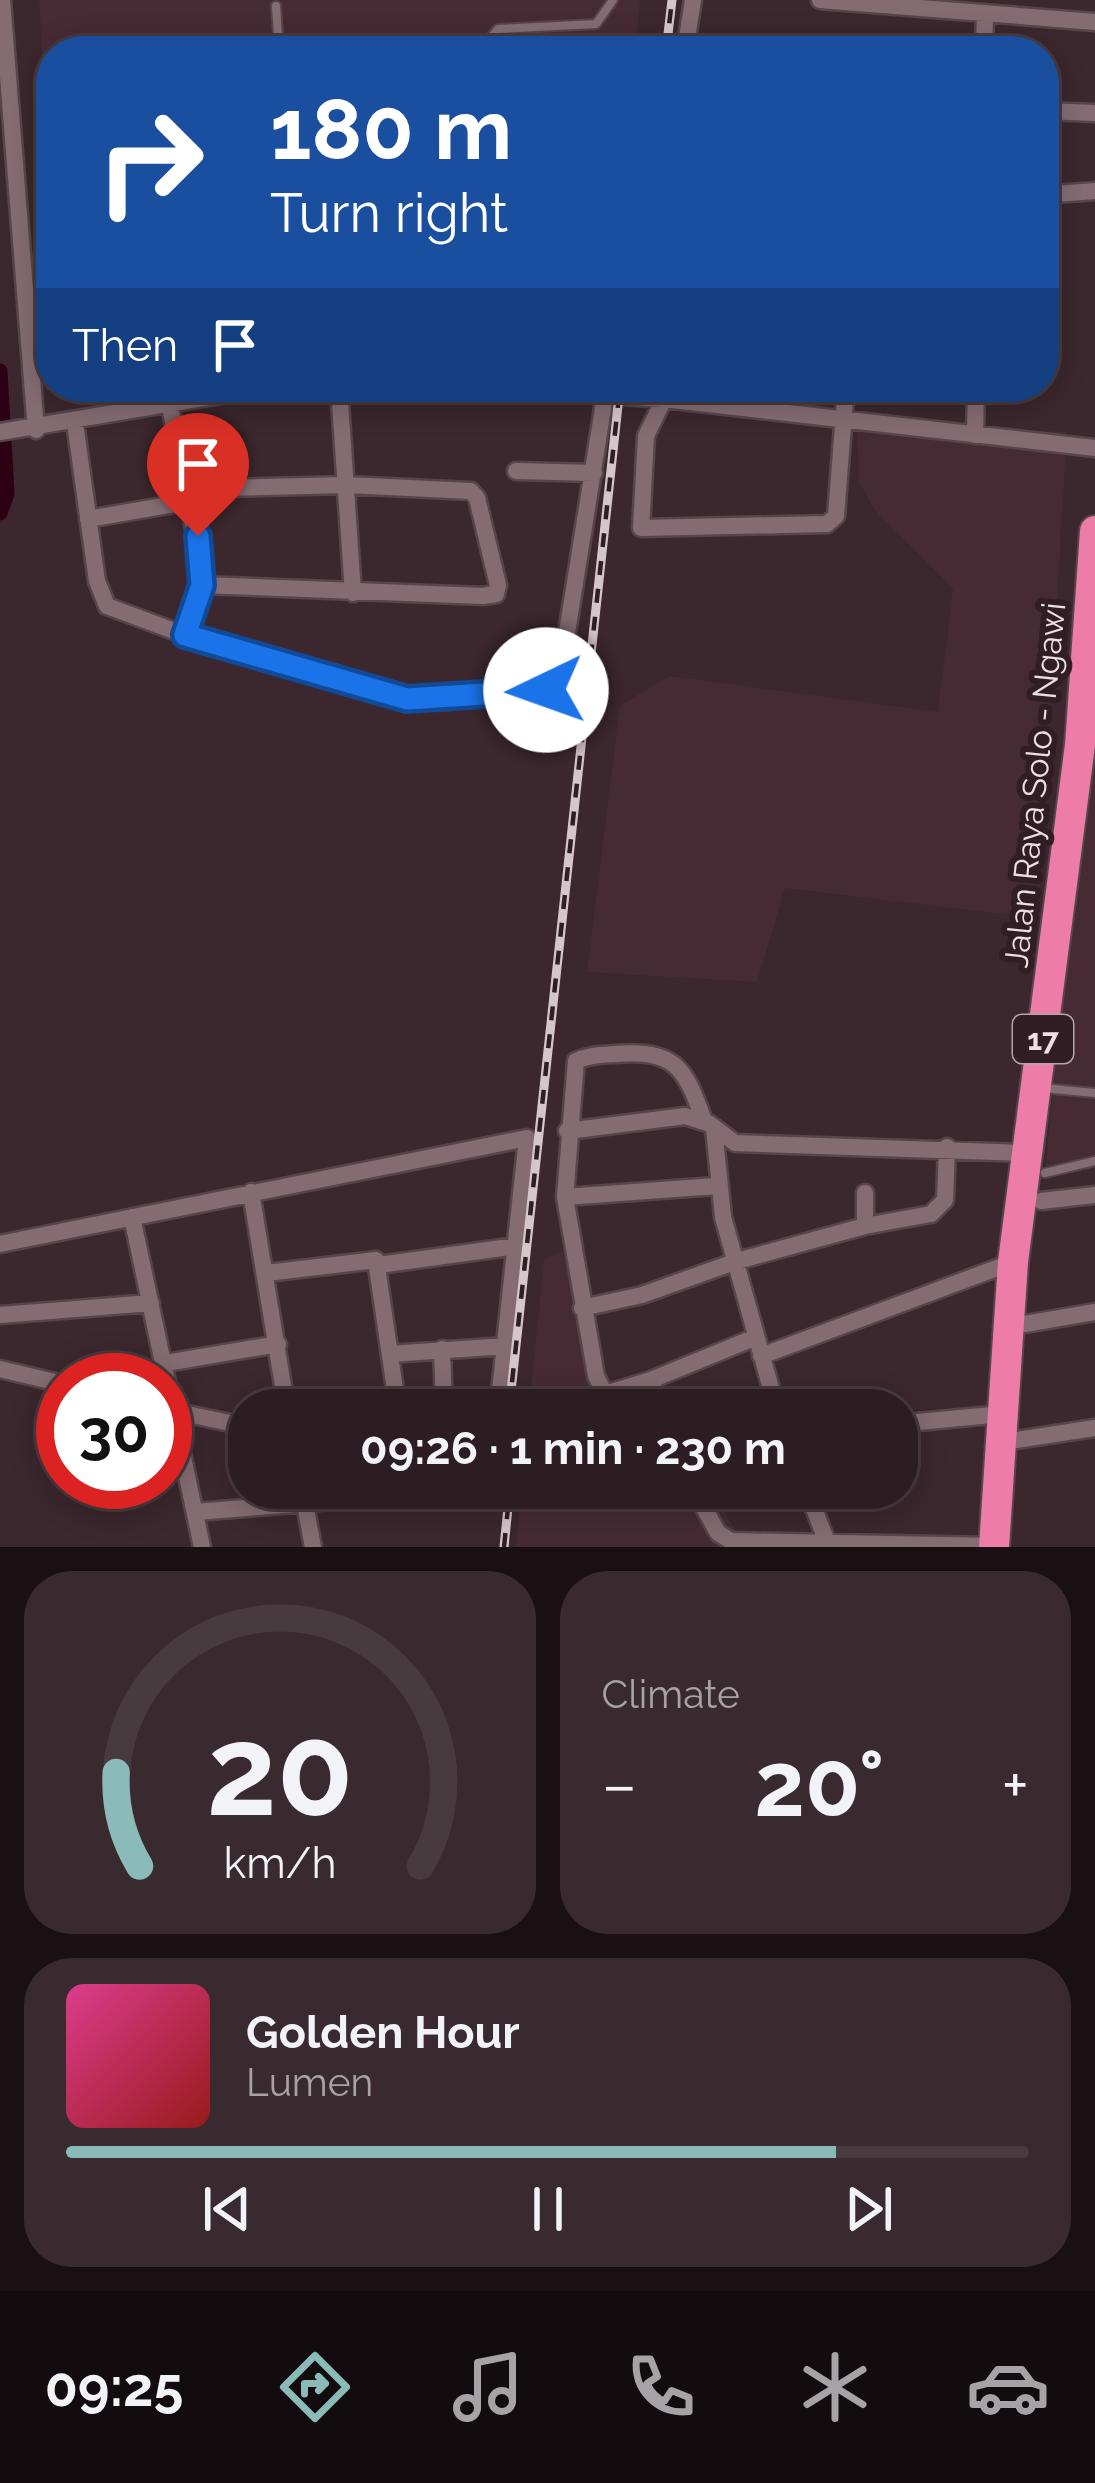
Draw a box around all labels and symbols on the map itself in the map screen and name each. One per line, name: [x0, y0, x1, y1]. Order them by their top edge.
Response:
pin: [147, 413, 249, 536]
street label: Jalan Raya Solo - Ngawi: [996, 601, 1074, 969]
position arrow: [483, 627, 609, 753]
road number: 17: [1013, 1015, 1073, 1063]
speed limit sign: 30: [36, 1353, 192, 1509]

